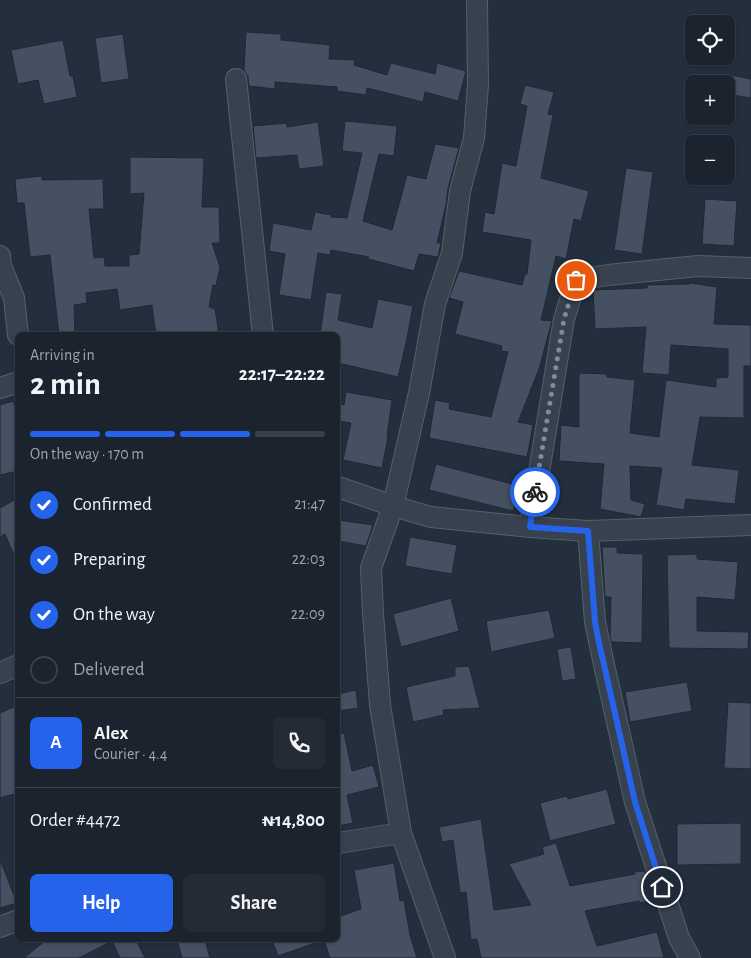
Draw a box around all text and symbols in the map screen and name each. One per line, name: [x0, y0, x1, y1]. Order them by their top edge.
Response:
map controls: [685, 15, 735, 185]
button: locate: [685, 15, 735, 65]
button: +: [685, 75, 735, 125]
button: −: [685, 135, 735, 185]
pin: [555, 259, 597, 301]
icon: bag: [562, 266, 590, 294]
text: Arriving in: [30, 347, 95, 363]
text: 22:17–22:22: [239, 365, 325, 384]
text: 2 min: [30, 368, 101, 400]
text: On the way · 170 m: [30, 446, 144, 462]
courier: [510, 467, 560, 517]
icon: bike: [521, 478, 549, 506]
icon: check: [30, 491, 58, 519]
text: Confirmed: [73, 495, 152, 514]
text: 21:47: [294, 496, 325, 512]
icon: check: [30, 546, 58, 574]
text: Preparing: [73, 550, 146, 569]
text: 22:03: [292, 551, 325, 567]
icon: check: [30, 601, 58, 629]
text: On the way: [73, 605, 155, 624]
text: 22:09: [291, 606, 325, 622]
text: Delivered: [73, 660, 145, 679]
button: phone: [273, 717, 325, 769]
text: Alex: [94, 724, 128, 743]
text: A: [50, 733, 62, 752]
text: Courier · 4.4: [94, 746, 167, 762]
text: Order #4472: [30, 811, 121, 830]
text: ₦14,800: [262, 811, 325, 830]
pin: [641, 866, 683, 908]
icon: home: [648, 873, 676, 901]
button: Help: [30, 874, 173, 932]
button: Share: [183, 874, 325, 932]

